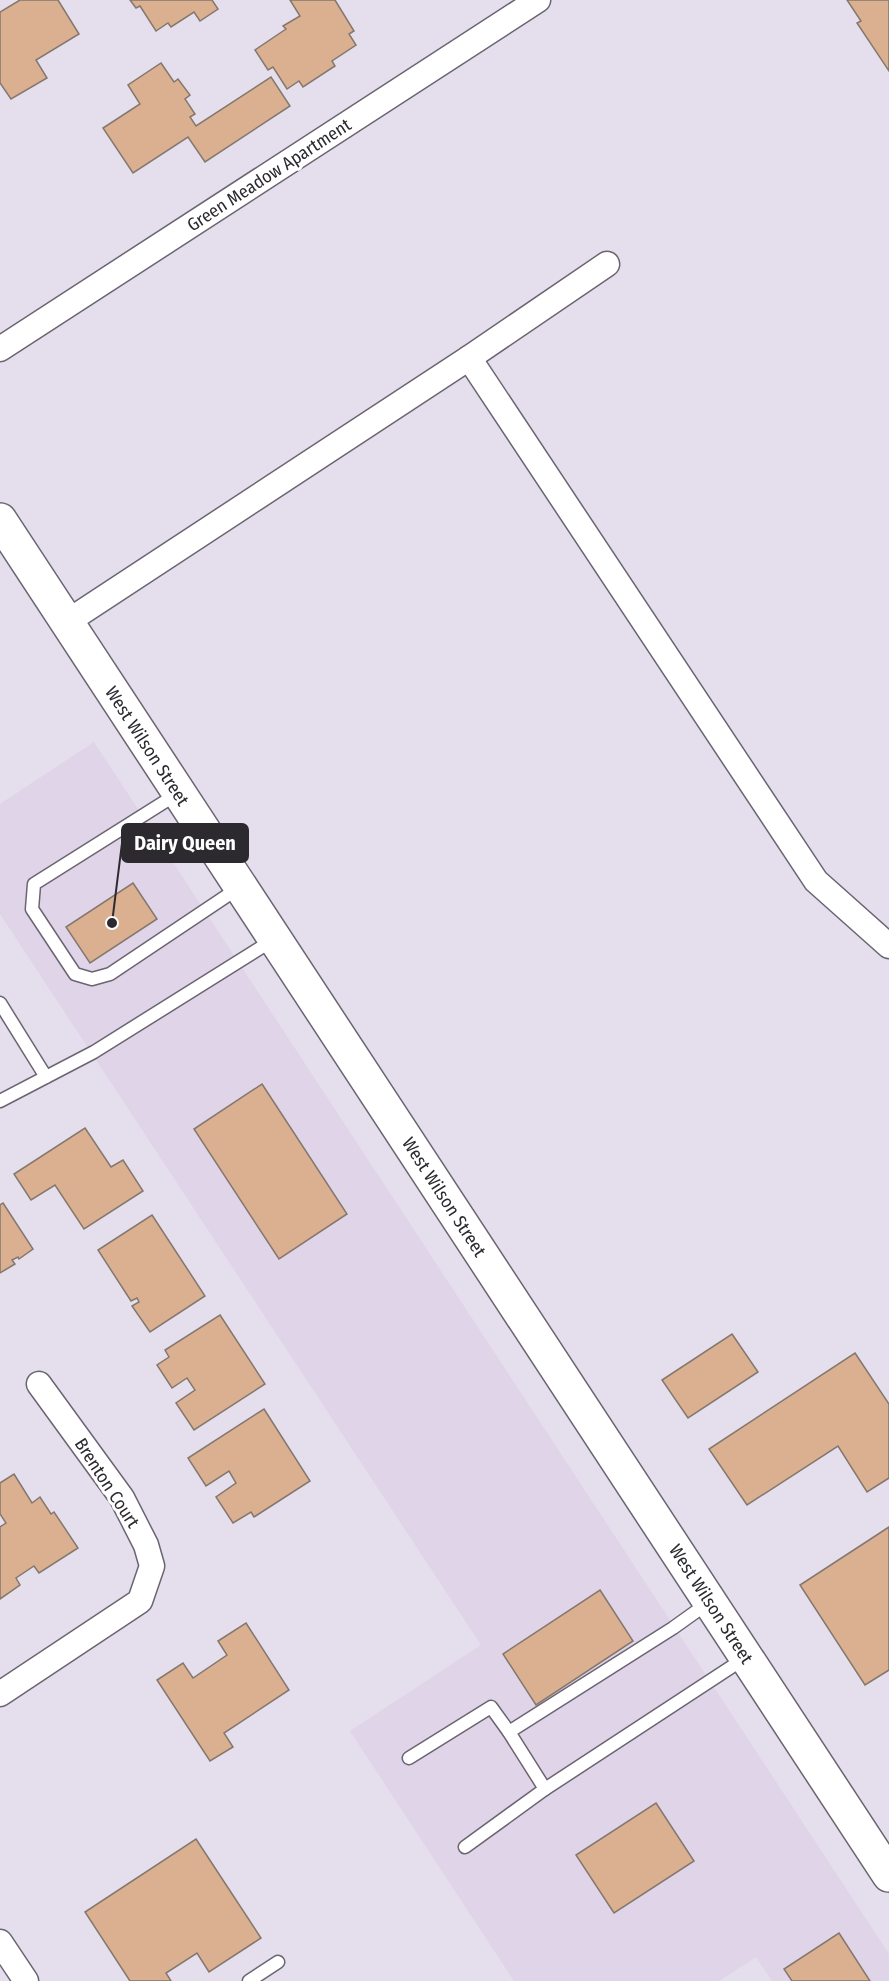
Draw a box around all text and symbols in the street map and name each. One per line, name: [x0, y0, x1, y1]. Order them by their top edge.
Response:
street label: Green Meadow Apartment: [183, 114, 355, 236]
street label: West Wilson Street: [100, 682, 194, 810]
callout: Dairy Queen: [122, 824, 248, 862]
text: Dairy Queen: [134, 831, 236, 855]
street label: West Wilson Street: [397, 1133, 491, 1261]
street label: Brenton Court: [70, 1434, 144, 1532]
street label: West Wilson Street: [664, 1540, 758, 1668]

